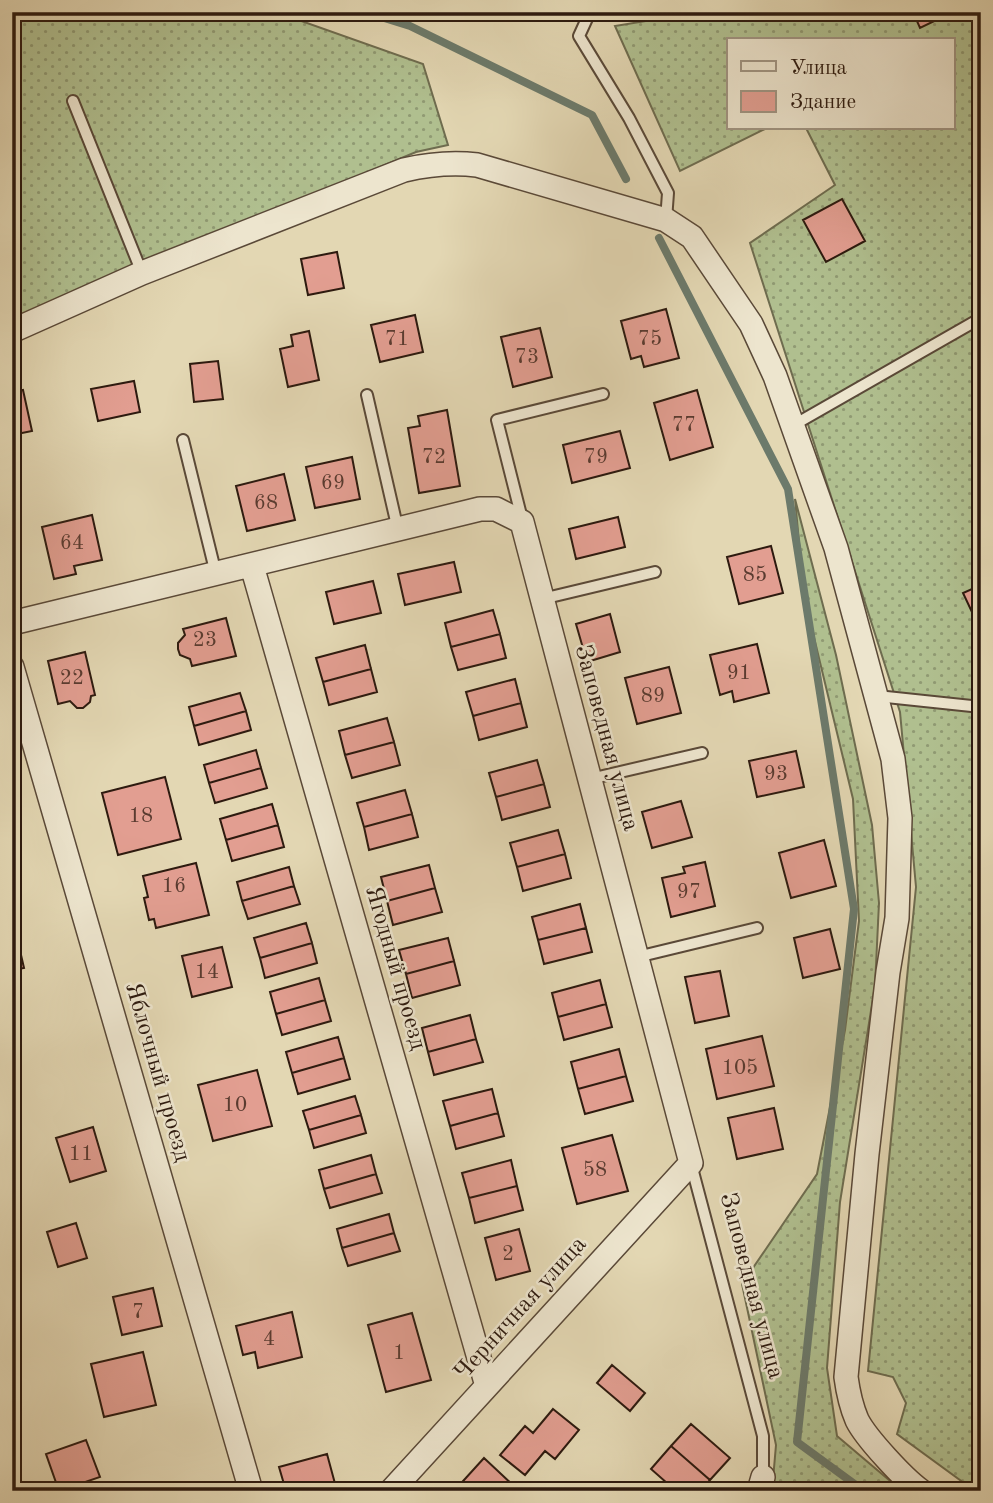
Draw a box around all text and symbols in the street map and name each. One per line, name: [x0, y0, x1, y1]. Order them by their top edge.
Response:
legend: [727, 38, 954, 130]
text: Улица: [790, 58, 847, 79]
text: Здание: [790, 92, 856, 113]
house number: 71: [385, 329, 409, 350]
house number: 75: [638, 329, 662, 350]
house number: 73: [515, 347, 539, 368]
house number: 77: [672, 415, 696, 436]
house number: 72: [422, 447, 446, 468]
house number: 79: [584, 447, 608, 468]
house number: 69: [321, 473, 345, 494]
house number: 68: [254, 493, 278, 514]
house number: 64: [60, 533, 84, 554]
house number: 85: [743, 565, 767, 586]
house number: 23: [193, 630, 217, 651]
street label: Заповедная улица: [570, 642, 642, 834]
house number: 91: [727, 663, 751, 684]
house number: 22: [60, 668, 84, 689]
house number: 89: [641, 686, 665, 707]
house number: 93: [764, 764, 788, 785]
house number: 18: [129, 806, 153, 827]
house number: 16: [162, 876, 186, 897]
house number: 97: [677, 882, 701, 903]
street label: Ягодный проезд: [360, 883, 430, 1053]
house number: 14: [195, 962, 219, 983]
street label: Яблочный проезд: [120, 980, 194, 1165]
house number: 105: [722, 1058, 758, 1079]
house number: 10: [223, 1095, 247, 1116]
house number: 11: [69, 1144, 93, 1165]
house number: 58: [583, 1160, 607, 1181]
street label: Заповедная улица: [715, 1190, 787, 1382]
street label: Черничная улица: [450, 1232, 592, 1386]
house number: 2: [502, 1244, 514, 1265]
house number: 7: [132, 1302, 144, 1323]
house number: 4: [263, 1329, 275, 1350]
house number: 1: [393, 1343, 405, 1364]

